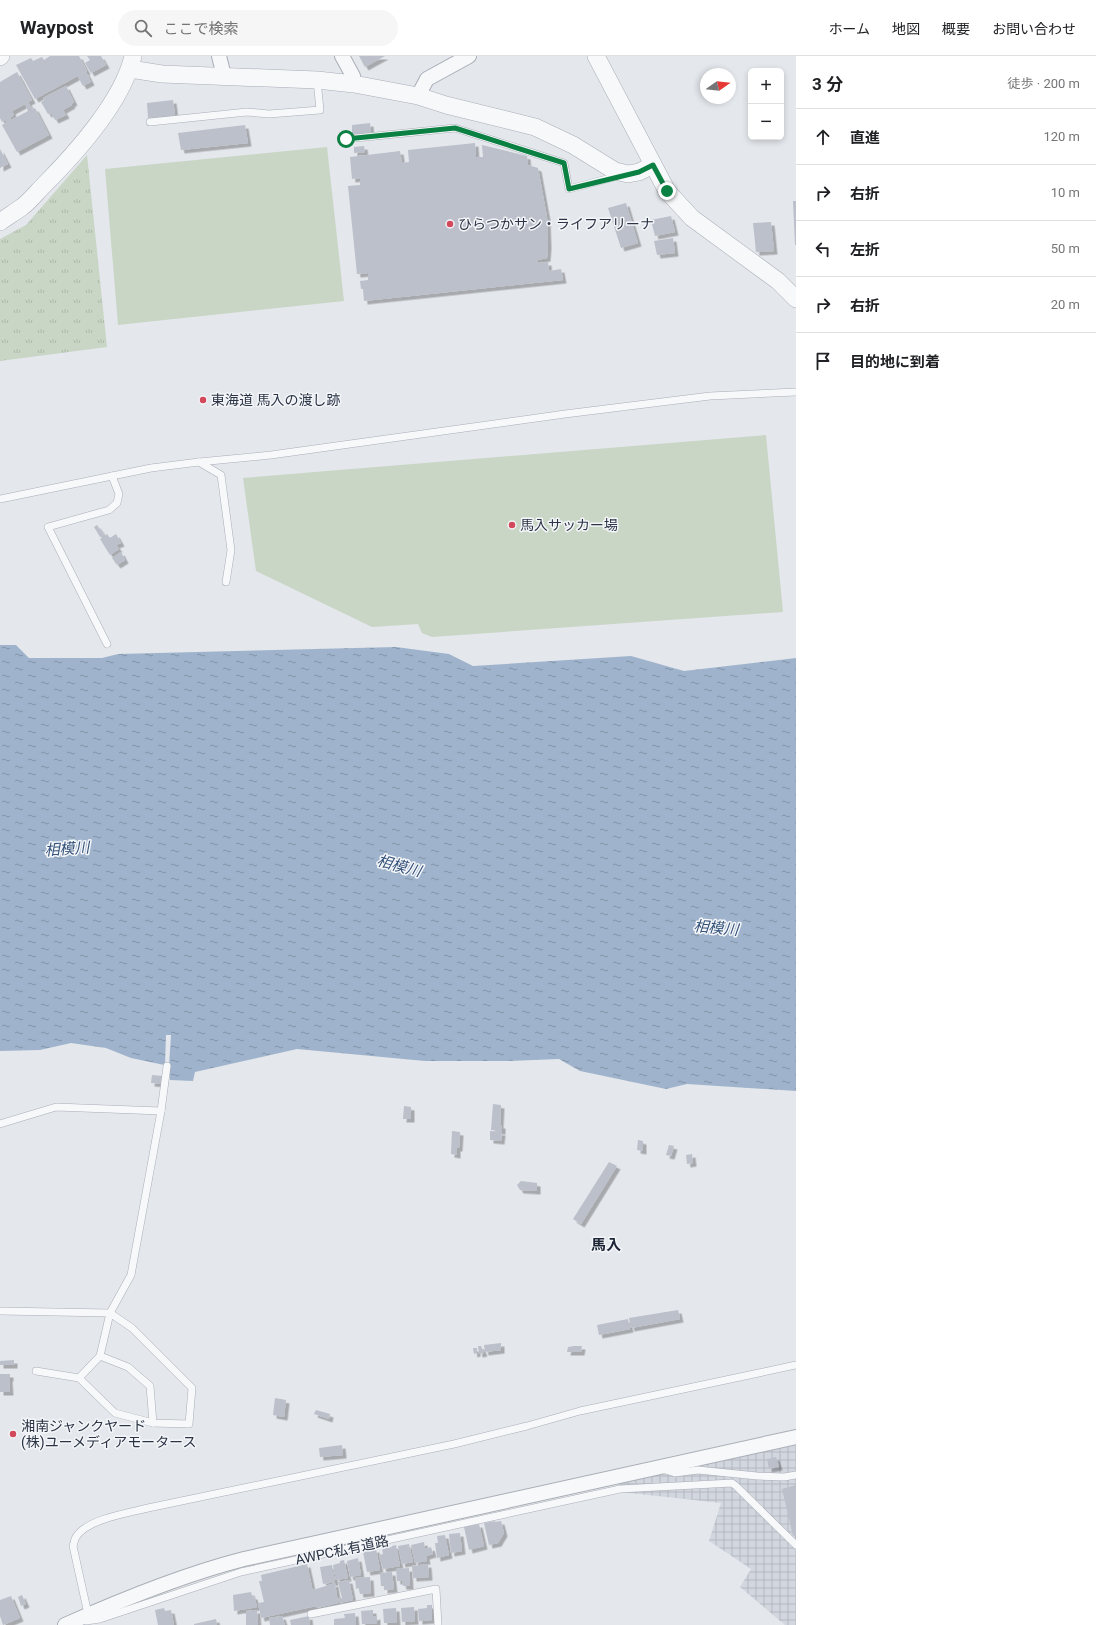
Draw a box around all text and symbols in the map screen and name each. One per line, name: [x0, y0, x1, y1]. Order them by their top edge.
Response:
search box: [118, 10, 398, 46]
text: Waypost: [20, 16, 94, 39]
icon: search: [132, 17, 154, 39]
text: ここで検索: [164, 20, 239, 38]
text: ホーム: [828, 21, 870, 37]
text: 地図: [892, 21, 920, 37]
text: 概要: [942, 21, 970, 37]
text: お問い合わせ: [992, 21, 1076, 37]
north arrow: [700, 68, 736, 104]
map controls: [748, 68, 784, 140]
button: +: [748, 68, 784, 104]
text: 3 分: [812, 74, 843, 94]
text: 徒歩 · 200 m: [1008, 76, 1080, 91]
button: −: [748, 104, 784, 140]
icon: ahead: [812, 126, 834, 148]
text: 直進: [850, 129, 880, 147]
text: 120 m: [1043, 129, 1080, 144]
route start: [337, 130, 355, 148]
route end: [658, 182, 676, 200]
icon: right: [812, 182, 834, 204]
text: 右折: [850, 185, 880, 203]
text: 10 m: [1051, 185, 1080, 200]
place label: ひらつかサン・ライフアリーナ: [458, 216, 654, 232]
marker: ひらつかサン・ライフアリーナ: [445, 219, 455, 229]
icon: left: [812, 238, 834, 260]
text: 左折: [850, 241, 880, 259]
text: 50 m: [1051, 241, 1080, 256]
icon: right: [812, 294, 834, 316]
text: 右折: [850, 297, 880, 315]
text: 20 m: [1051, 297, 1080, 312]
icon: arrive: [812, 350, 834, 372]
text: 目的地に到着: [850, 353, 940, 371]
place label: 東海道 馬入の渡し跡: [211, 392, 340, 408]
marker: 東海道 馬入の渡し跡: [198, 395, 208, 405]
place label: 馬入サッカー場: [520, 517, 618, 533]
marker: 馬入サッカー場: [507, 520, 517, 530]
water label: 相模川: [44, 838, 92, 860]
water label: 相模川: [375, 851, 425, 881]
water label: 相模川: [693, 917, 741, 939]
district label: 馬入: [591, 1236, 621, 1254]
place label: 湘南ジャンクヤード (株)ユーメディアモータース: [21, 1418, 196, 1451]
marker: 湘南ジャンクヤード (株)ユーメディアモータース: [8, 1429, 18, 1439]
street label: AWPC私有道路: [294, 1532, 390, 1568]

